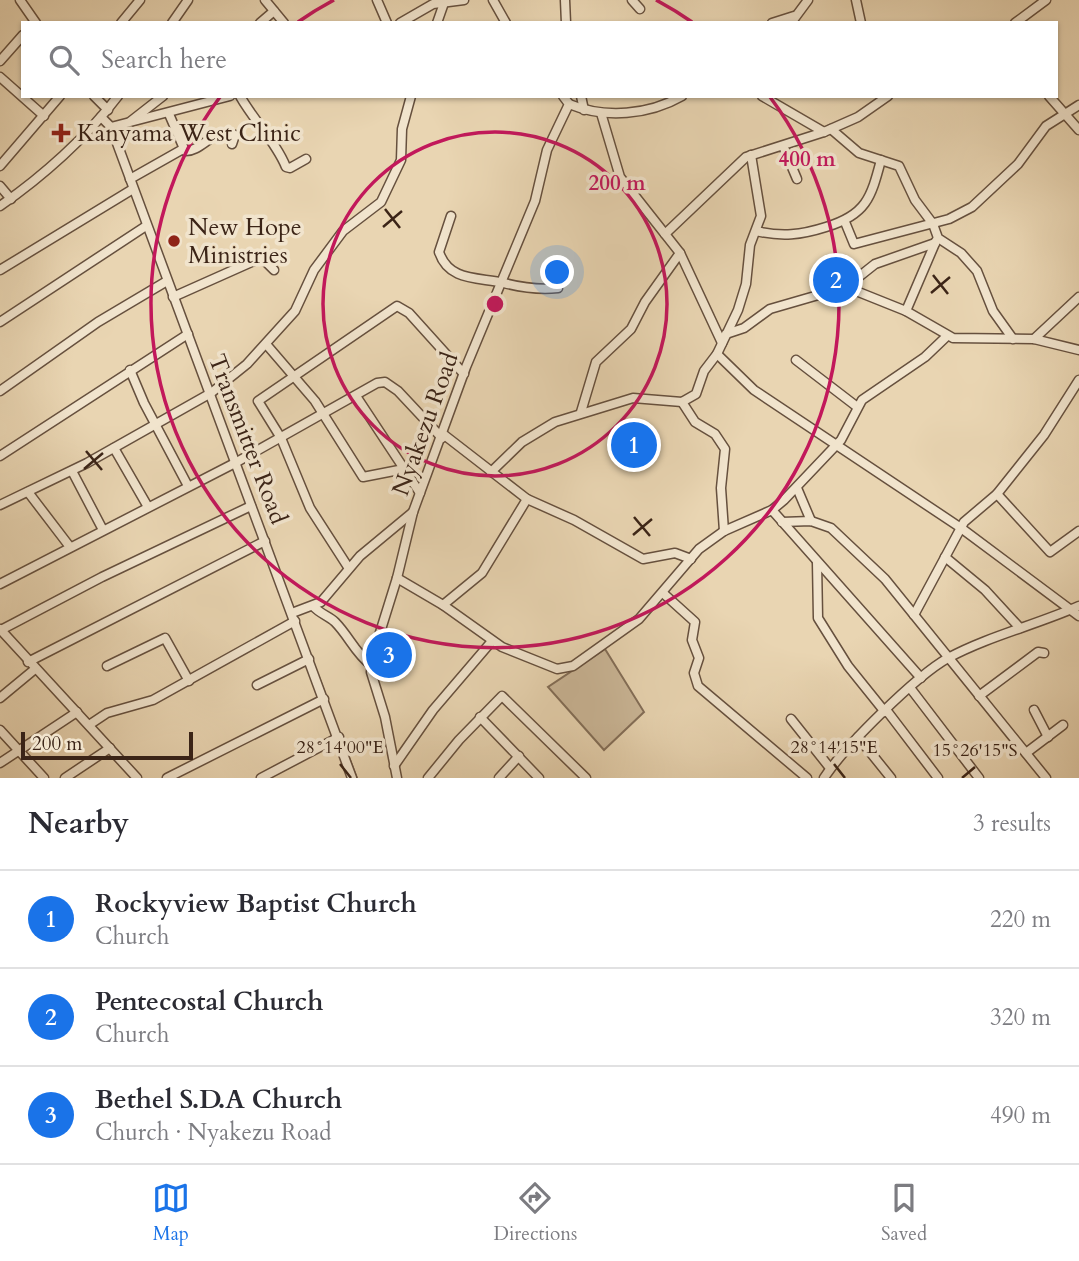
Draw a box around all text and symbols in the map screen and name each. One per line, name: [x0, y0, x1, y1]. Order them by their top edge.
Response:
search box: [21, 21, 1058, 98]
icon: search: [45, 41, 83, 79]
text: Search here: [101, 42, 227, 77]
place label: Kanyama West Clinic: [77, 117, 301, 150]
marker: Kanyama West Clinic: [51, 123, 71, 143]
text: 400 m: [778, 145, 836, 174]
text: 200 m: [588, 169, 646, 198]
place label: New Hope Ministries: [188, 211, 302, 272]
marker: New Hope Ministries: [166, 233, 182, 249]
pin: 2: [813, 254, 859, 306]
your location: [540, 255, 574, 289]
centre of rings: [483, 292, 507, 316]
street label: Nyakezu Road: [384, 348, 467, 500]
street label: Transmitter Road: [200, 349, 295, 529]
pin: 1: [611, 419, 657, 471]
pin: 3: [366, 629, 412, 681]
scale bar: [21, 729, 192, 761]
text: 200 m: [32, 731, 82, 757]
text: 28°14'00"E: [296, 735, 384, 760]
text: 28°14'15"E: [790, 735, 878, 760]
text: 15°26'15"S: [933, 738, 1017, 763]
text: Nearby: [28, 803, 129, 844]
text: 3 results: [973, 808, 1051, 839]
text: Rockyview Baptist Church: [95, 886, 417, 921]
text: 1: [45, 904, 57, 935]
text: 220 m: [990, 904, 1051, 935]
text: Church: [95, 921, 169, 952]
text: Pentecostal Church: [95, 984, 323, 1019]
text: 2: [45, 1002, 57, 1033]
text: 320 m: [990, 1002, 1051, 1033]
text: Church: [95, 1019, 169, 1050]
text: Bethel S.D.A Church: [95, 1082, 342, 1117]
text: 3: [45, 1100, 57, 1131]
text: 490 m: [990, 1100, 1051, 1131]
text: Church · Nyakezu Road: [95, 1117, 332, 1148]
tab: Map: [152, 1179, 190, 1247]
tab: Directions: [494, 1179, 577, 1247]
tab: Saved: [881, 1179, 927, 1247]

